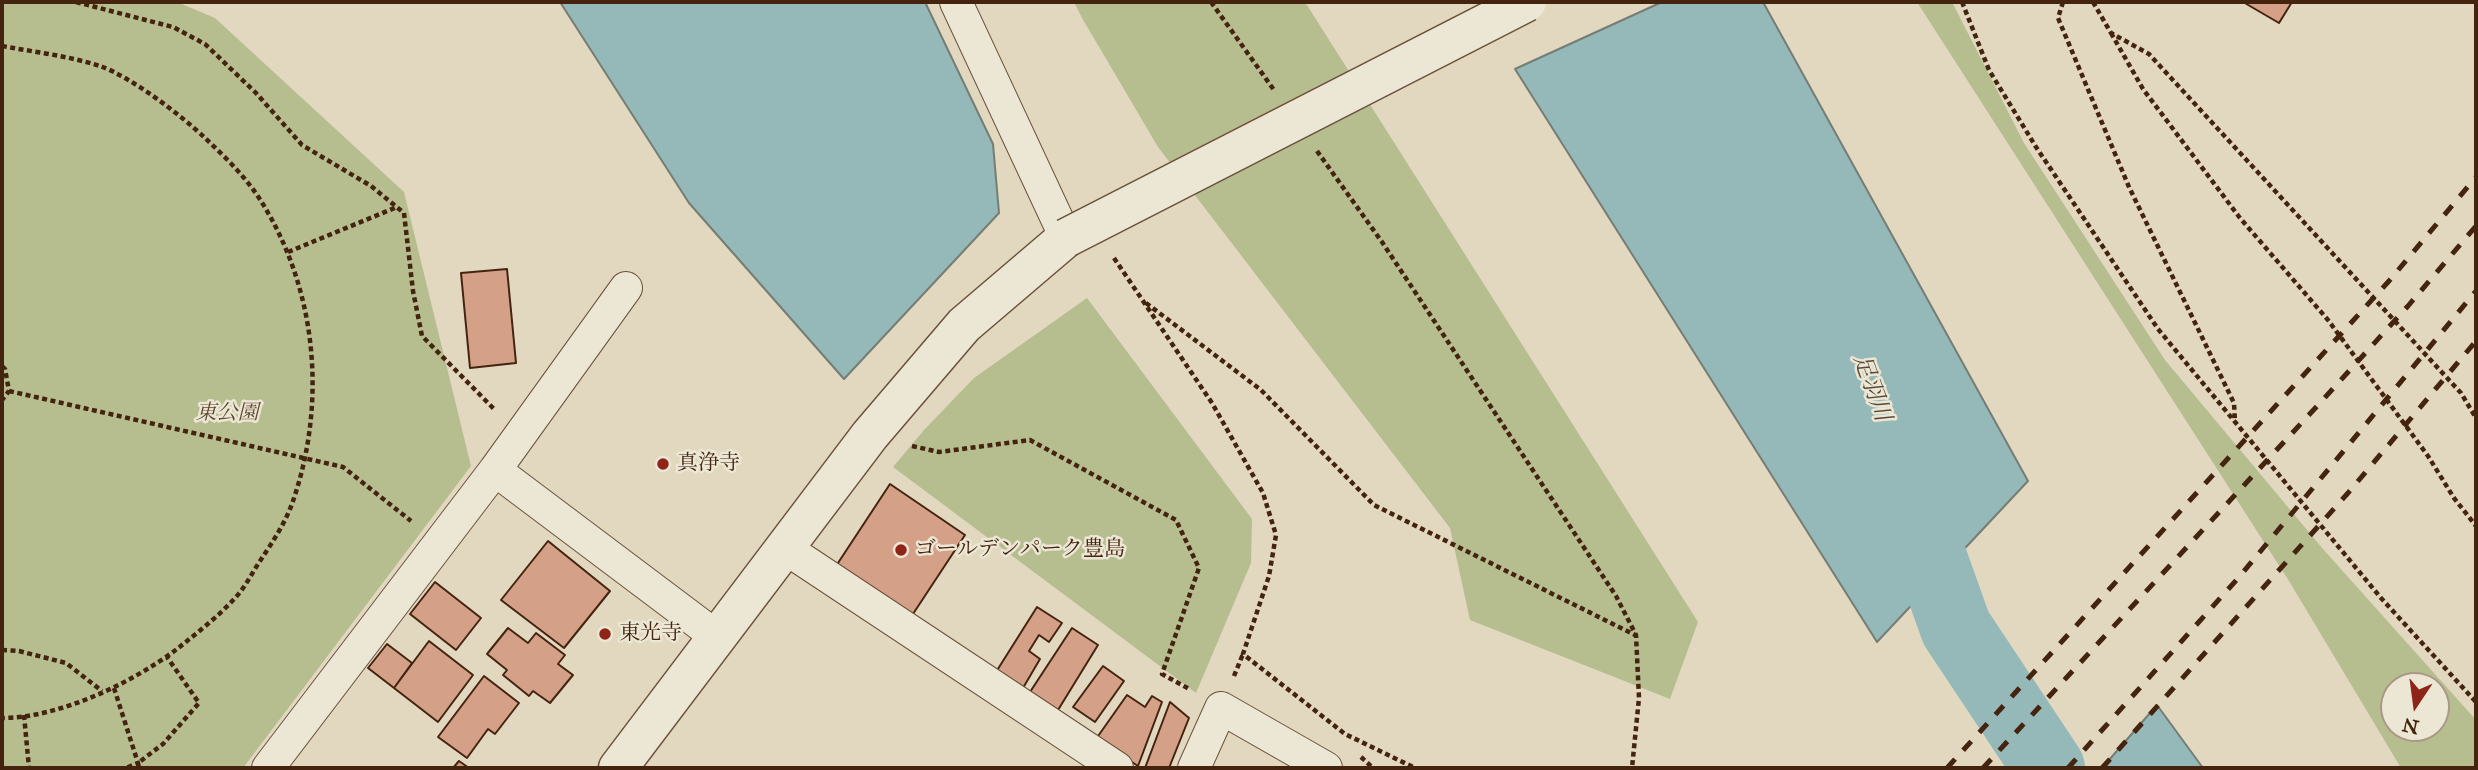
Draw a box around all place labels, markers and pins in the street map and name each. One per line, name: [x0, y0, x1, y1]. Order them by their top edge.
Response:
place label: 真浄寺: [677, 451, 740, 477]
marker: 真浄寺: [655, 456, 671, 472]
place label: ゴールデンパーク豊島: [915, 537, 1125, 563]
marker: ゴールデンパーク豊島: [893, 542, 909, 558]
place label: 東光寺: [619, 621, 682, 647]
marker: 東光寺: [597, 626, 613, 642]

